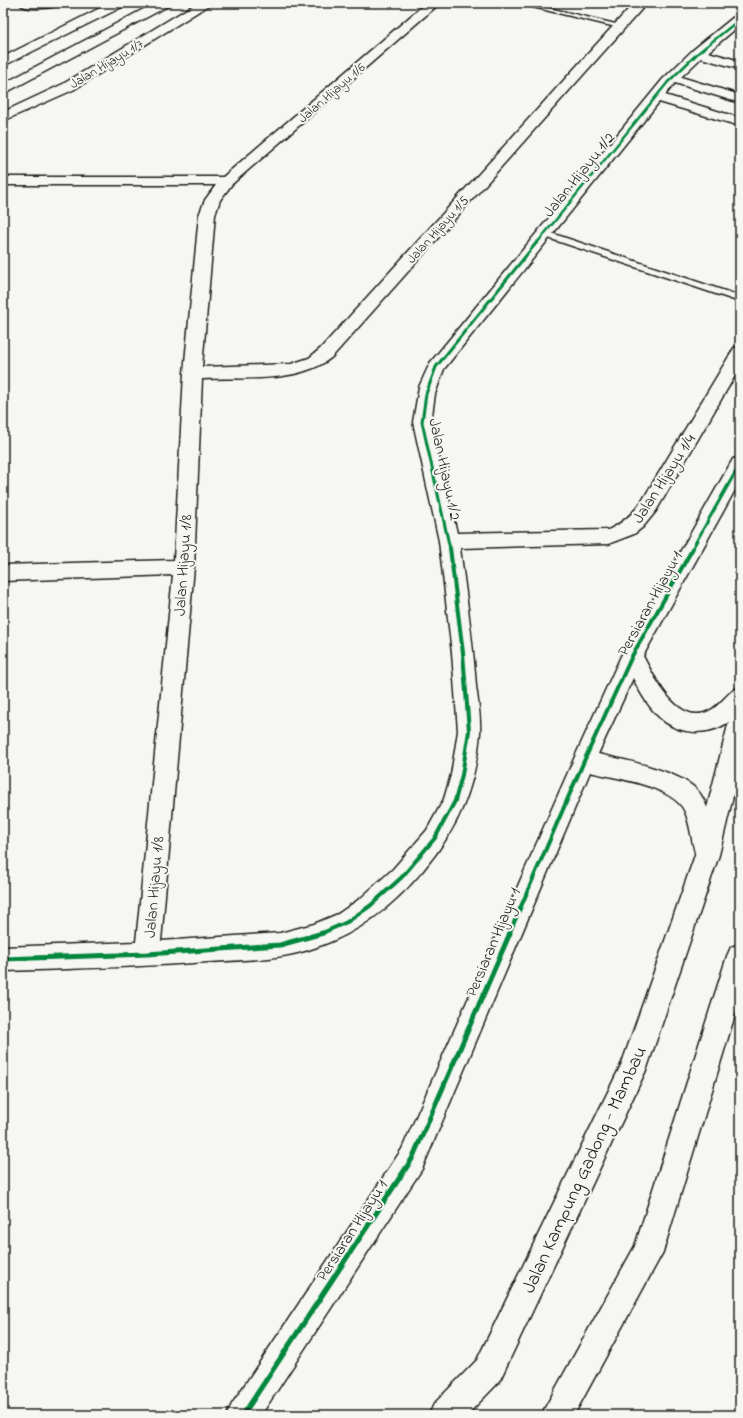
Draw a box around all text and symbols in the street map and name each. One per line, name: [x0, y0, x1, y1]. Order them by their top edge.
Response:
street label: Jalan Hijayu 1/7: [66, 34, 148, 95]
street label: Jalan Hijayu 1/6: [294, 58, 371, 128]
street label: Jalan Hijayu 1/2: [538, 127, 622, 223]
street label: Jalan Hijayu 1/5: [403, 192, 475, 269]
street label: Jalan Hijayu 1/2: [422, 416, 467, 523]
street label: Jalan Hijayu 1/4: [627, 429, 703, 529]
street label: Jalan Hijayu 1/8: [168, 514, 200, 617]
street label: Persiaran Hijayu 1: [612, 547, 690, 661]
street label: Jalan Hijayu 1/8: [139, 835, 171, 939]
street label: Persiaran Hijayu 1: [460, 884, 528, 1001]
street label: Jalan Kampung Gadong - Mambau: [516, 1042, 656, 1299]
street label: Persiaran Hijayu 1: [311, 1176, 395, 1287]

